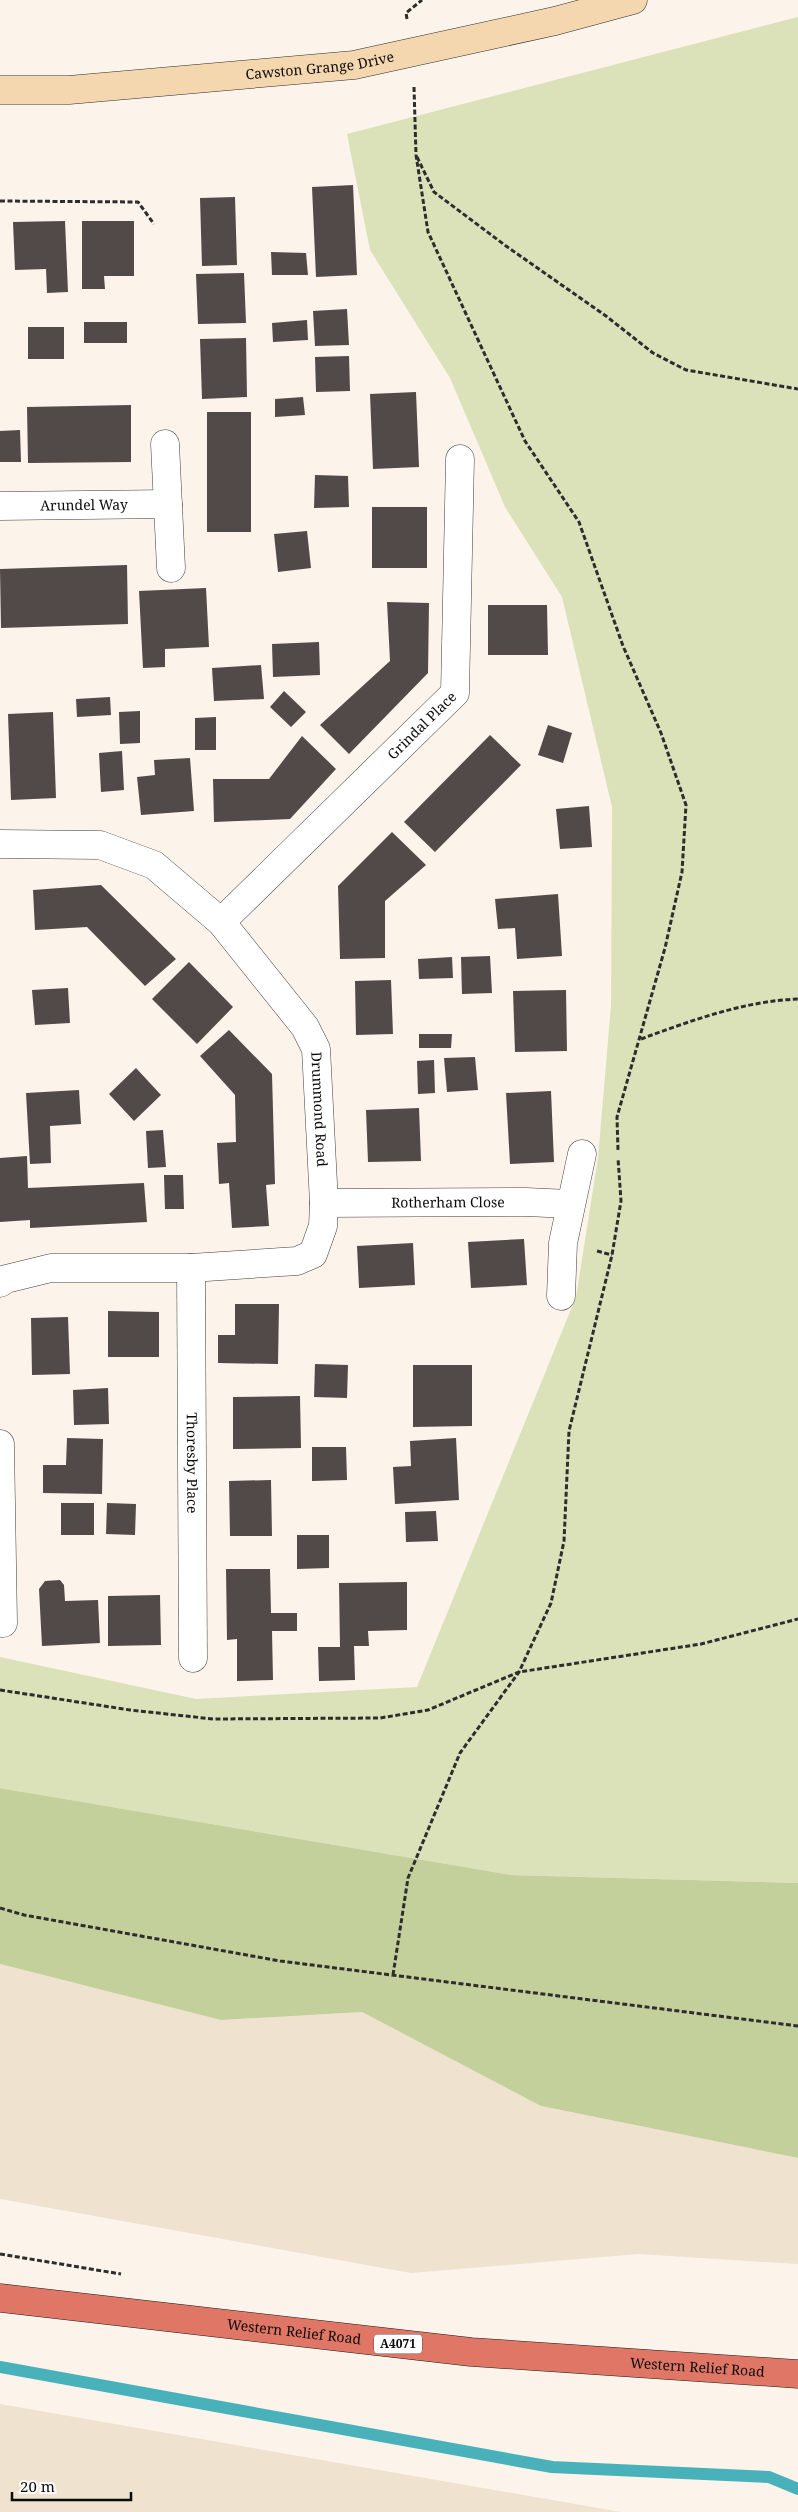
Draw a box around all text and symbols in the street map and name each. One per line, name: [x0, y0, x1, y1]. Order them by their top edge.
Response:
street label: Cawston Grange Drive: [245, 47, 396, 83]
street label: Arundel Way: [40, 494, 128, 515]
street label: Grindal Place: [383, 687, 460, 763]
street label: Drummond Road: [307, 1051, 332, 1168]
street label: Rotherham Close: [391, 1192, 505, 1212]
street label: Thoresby Place: [183, 1412, 202, 1514]
street label: Western Relief Road: [226, 2314, 363, 2348]
road number: A4071: [374, 2334, 422, 2354]
street label: Western Relief Road: [629, 2353, 766, 2381]
scale bar: [12, 2470, 131, 2502]
text: 20 m: [20, 2476, 55, 2496]

